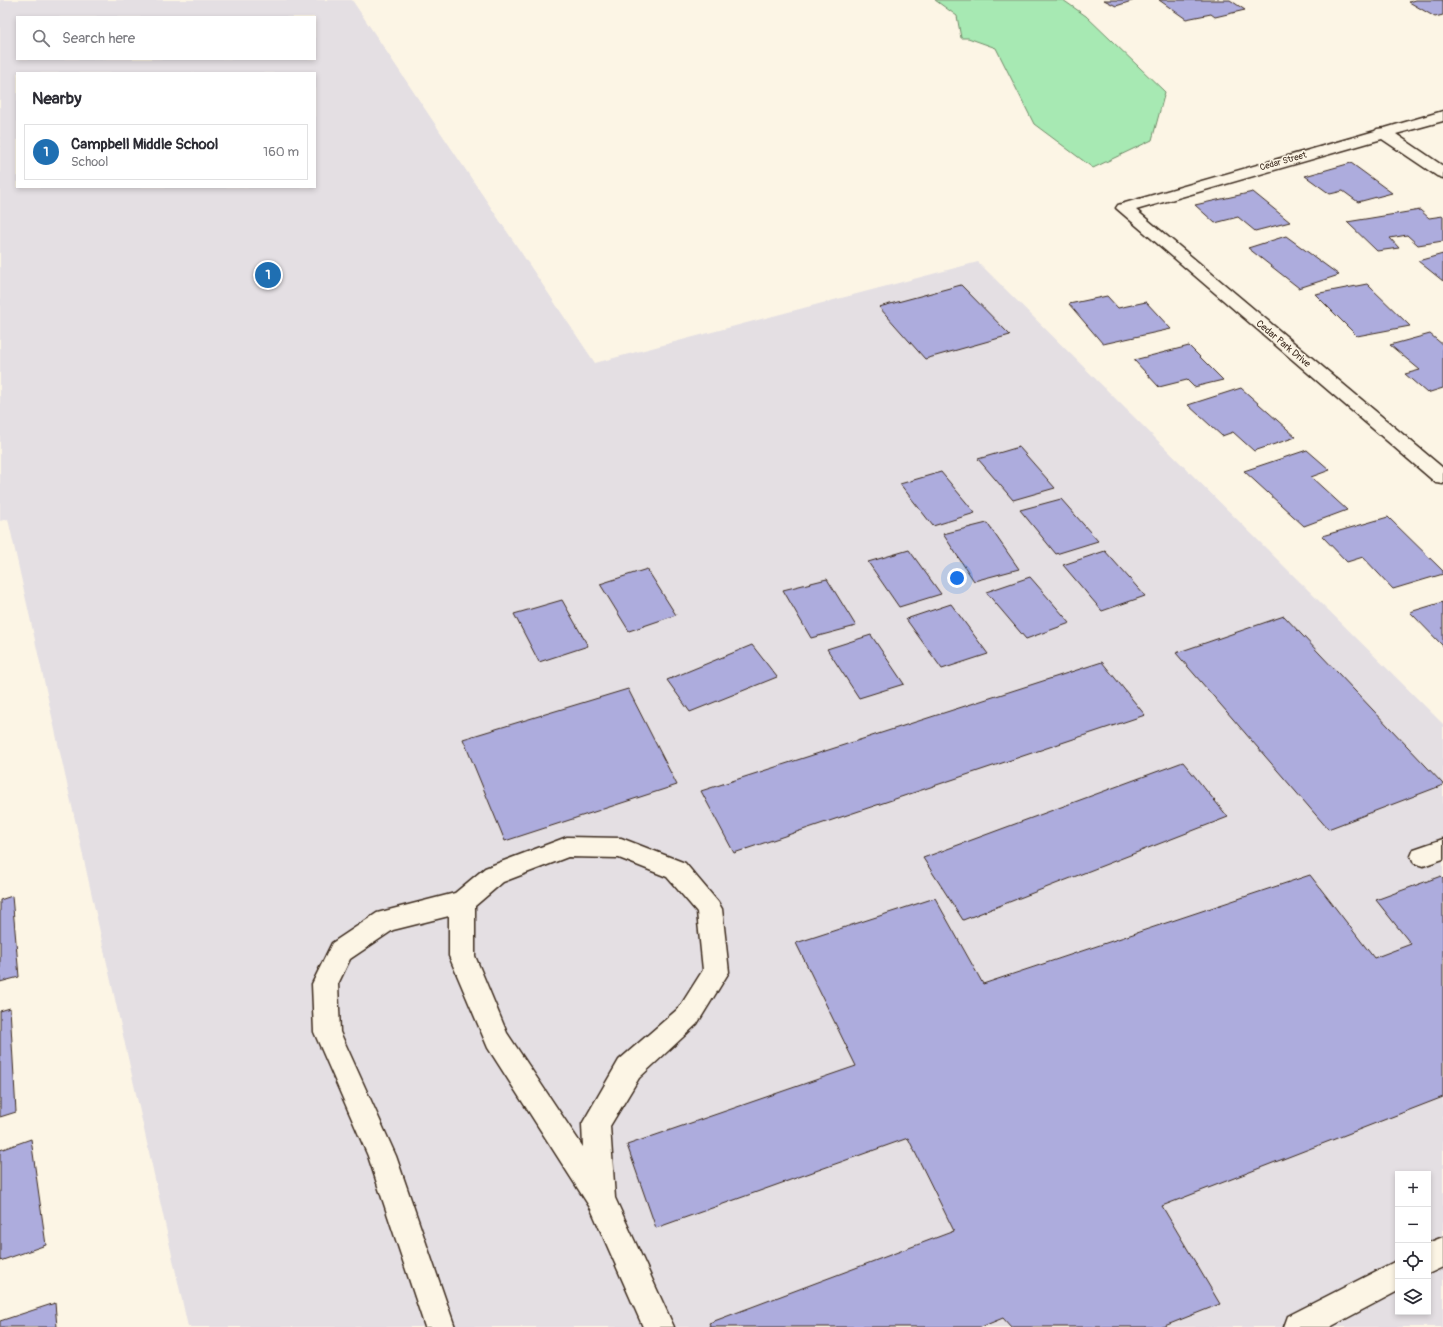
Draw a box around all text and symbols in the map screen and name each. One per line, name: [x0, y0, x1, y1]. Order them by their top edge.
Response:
search box: [16, 16, 316, 60]
icon: search: [30, 27, 52, 49]
text: Search here: [62, 29, 135, 48]
text: Nearby: [32, 88, 81, 109]
text: Campbell Middle School: [71, 135, 218, 154]
text: 1: [43, 144, 49, 160]
text: 160 m: [263, 144, 299, 160]
street label: Cedar Street: [1258, 149, 1308, 173]
text: School: [71, 154, 108, 170]
pin: 1: [255, 260, 281, 290]
street label: Cedar Park Drive: [1254, 318, 1313, 370]
your location: [947, 568, 967, 588]
map controls: [1395, 1171, 1431, 1315]
button: +: [1395, 1171, 1431, 1207]
button: −: [1395, 1207, 1431, 1243]
button: locate: [1395, 1243, 1431, 1279]
button: layers: [1395, 1279, 1431, 1315]

